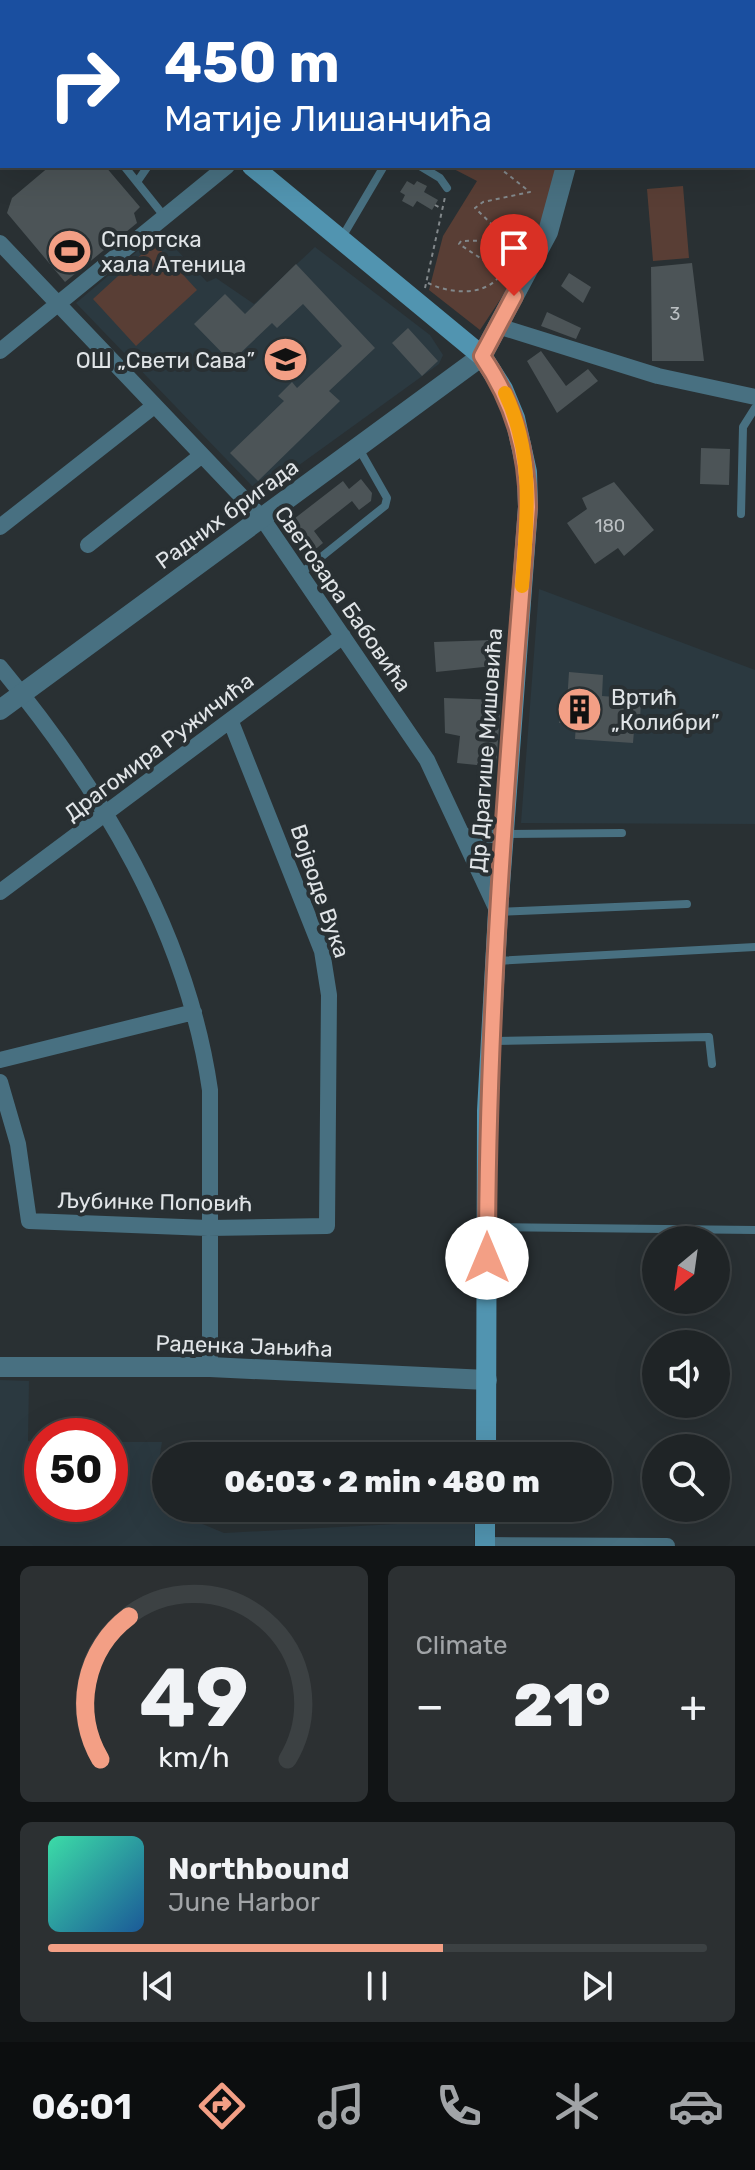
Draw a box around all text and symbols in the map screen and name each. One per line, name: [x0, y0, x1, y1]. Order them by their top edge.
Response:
text: 450 m: [164, 30, 340, 96]
icon: right: [32, 32, 136, 136]
text: Матије Лишанчића: [164, 97, 492, 140]
pin: [480, 214, 548, 296]
place label: Спортска хала Атеница: [101, 226, 246, 278]
icon: arrive: [492, 226, 536, 270]
sports icon: Спортска хала Атеница: [46, 228, 94, 276]
house number: 3: [670, 303, 680, 325]
school or university icon: ОШ „Свети Сава”: [262, 336, 310, 384]
place label: ОШ „Свети Сава”: [76, 347, 255, 374]
street label: Радних бригада: [150, 453, 304, 575]
street label: Светозара Бабовића: [269, 501, 417, 697]
house number: 180: [595, 515, 625, 537]
street label: Др Драгише Мишовића: [464, 627, 508, 873]
street label: Драгомира Ружичића: [59, 667, 259, 827]
place label: Вртић „Колибри”: [611, 684, 720, 736]
building icon: Вртић „Колибри”: [556, 686, 604, 734]
street label: Војводе Вука: [285, 821, 355, 961]
street label: Љубинке Поповић: [57, 1187, 253, 1217]
position arrow: [445, 1216, 529, 1300]
north arrow: [642, 1226, 730, 1314]
map controls: [642, 1226, 730, 1522]
street label: Раденка Јањића: [155, 1329, 333, 1363]
button: sound: [642, 1330, 730, 1418]
speed limit sign: 50: [24, 1418, 128, 1522]
button: search: [642, 1434, 730, 1522]
text: 06:03 · 2 min · 480 m: [224, 1464, 540, 1500]
text: Climate: [416, 1630, 508, 1661]
text: 49: [139, 1648, 249, 1747]
text: 21°: [513, 1670, 611, 1741]
text: −: [416, 1680, 444, 1732]
text: +: [680, 1680, 707, 1732]
text: km/h: [158, 1740, 229, 1774]
text: Northbound: [168, 1851, 350, 1887]
text: June Harbor: [168, 1887, 320, 1918]
icon: previous: [136, 1964, 180, 2008]
icon: pause: [355, 1964, 399, 2008]
icon: next: [575, 1964, 619, 2008]
icon: directions: [194, 2078, 250, 2134]
icon: music: [313, 2078, 369, 2134]
icon: phone: [431, 2078, 487, 2134]
icon: climate: [549, 2078, 605, 2134]
icon: car: [668, 2078, 724, 2134]
text: 06:01: [31, 2085, 132, 2128]

